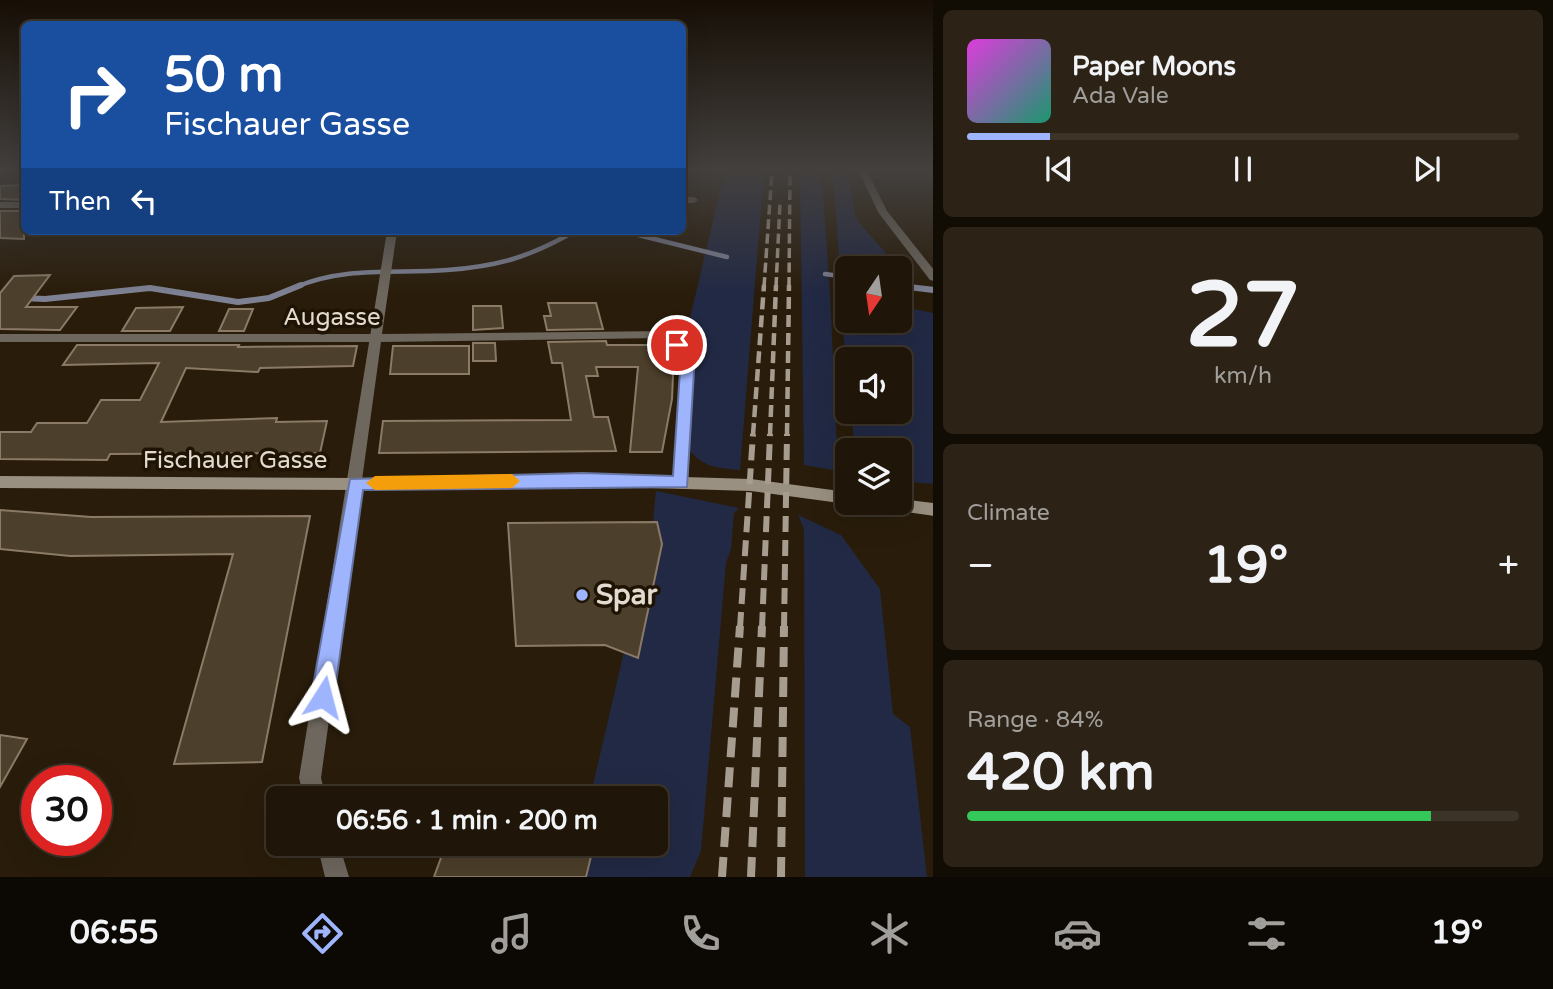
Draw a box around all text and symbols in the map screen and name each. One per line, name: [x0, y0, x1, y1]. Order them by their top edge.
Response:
text: 50 m: [164, 46, 283, 105]
icon: right: [49, 49, 140, 140]
text: Paper Moons: [1072, 51, 1236, 82]
text: Ada Vale: [1072, 82, 1169, 110]
text: Fischauer Gasse: [164, 106, 410, 144]
icon: previous: [1040, 150, 1078, 188]
icon: pause: [1224, 150, 1262, 188]
icon: next: [1408, 150, 1446, 188]
icon: left: [125, 182, 163, 220]
text: Then: [49, 186, 111, 217]
north arrow: [835, 256, 912, 332]
map controls: [835, 256, 912, 515]
text: 27: [1186, 261, 1300, 371]
street label: Augasse: [283, 303, 381, 332]
pin: [647, 315, 707, 375]
icon: arrive: [658, 326, 696, 364]
button: sound: [835, 347, 912, 424]
text: km/h: [1214, 362, 1272, 390]
button: layers: [835, 438, 912, 515]
street label: Fischauer Gasse: [143, 446, 327, 475]
text: Climate: [967, 499, 1050, 527]
text: 19°: [1203, 534, 1288, 597]
text: −: [967, 543, 994, 589]
text: +: [1498, 543, 1519, 589]
place label: Spar: [596, 578, 658, 612]
marker: Spar: [574, 587, 590, 603]
position arrow: [286, 660, 360, 734]
text: Range · 84%: [967, 706, 1103, 734]
text: 420 km: [967, 741, 1155, 804]
speed limit sign: 30: [21, 765, 112, 856]
text: 06:56 · 1 min · 200 m: [336, 805, 598, 836]
icon: directions: [298, 909, 347, 958]
icon: music: [487, 909, 536, 958]
icon: phone: [676, 909, 725, 958]
icon: climate: [865, 909, 914, 958]
icon: car: [1053, 909, 1102, 958]
icon: filters: [1242, 909, 1291, 958]
text: 06:55: [70, 914, 159, 952]
text: 19°: [1431, 914, 1483, 952]

